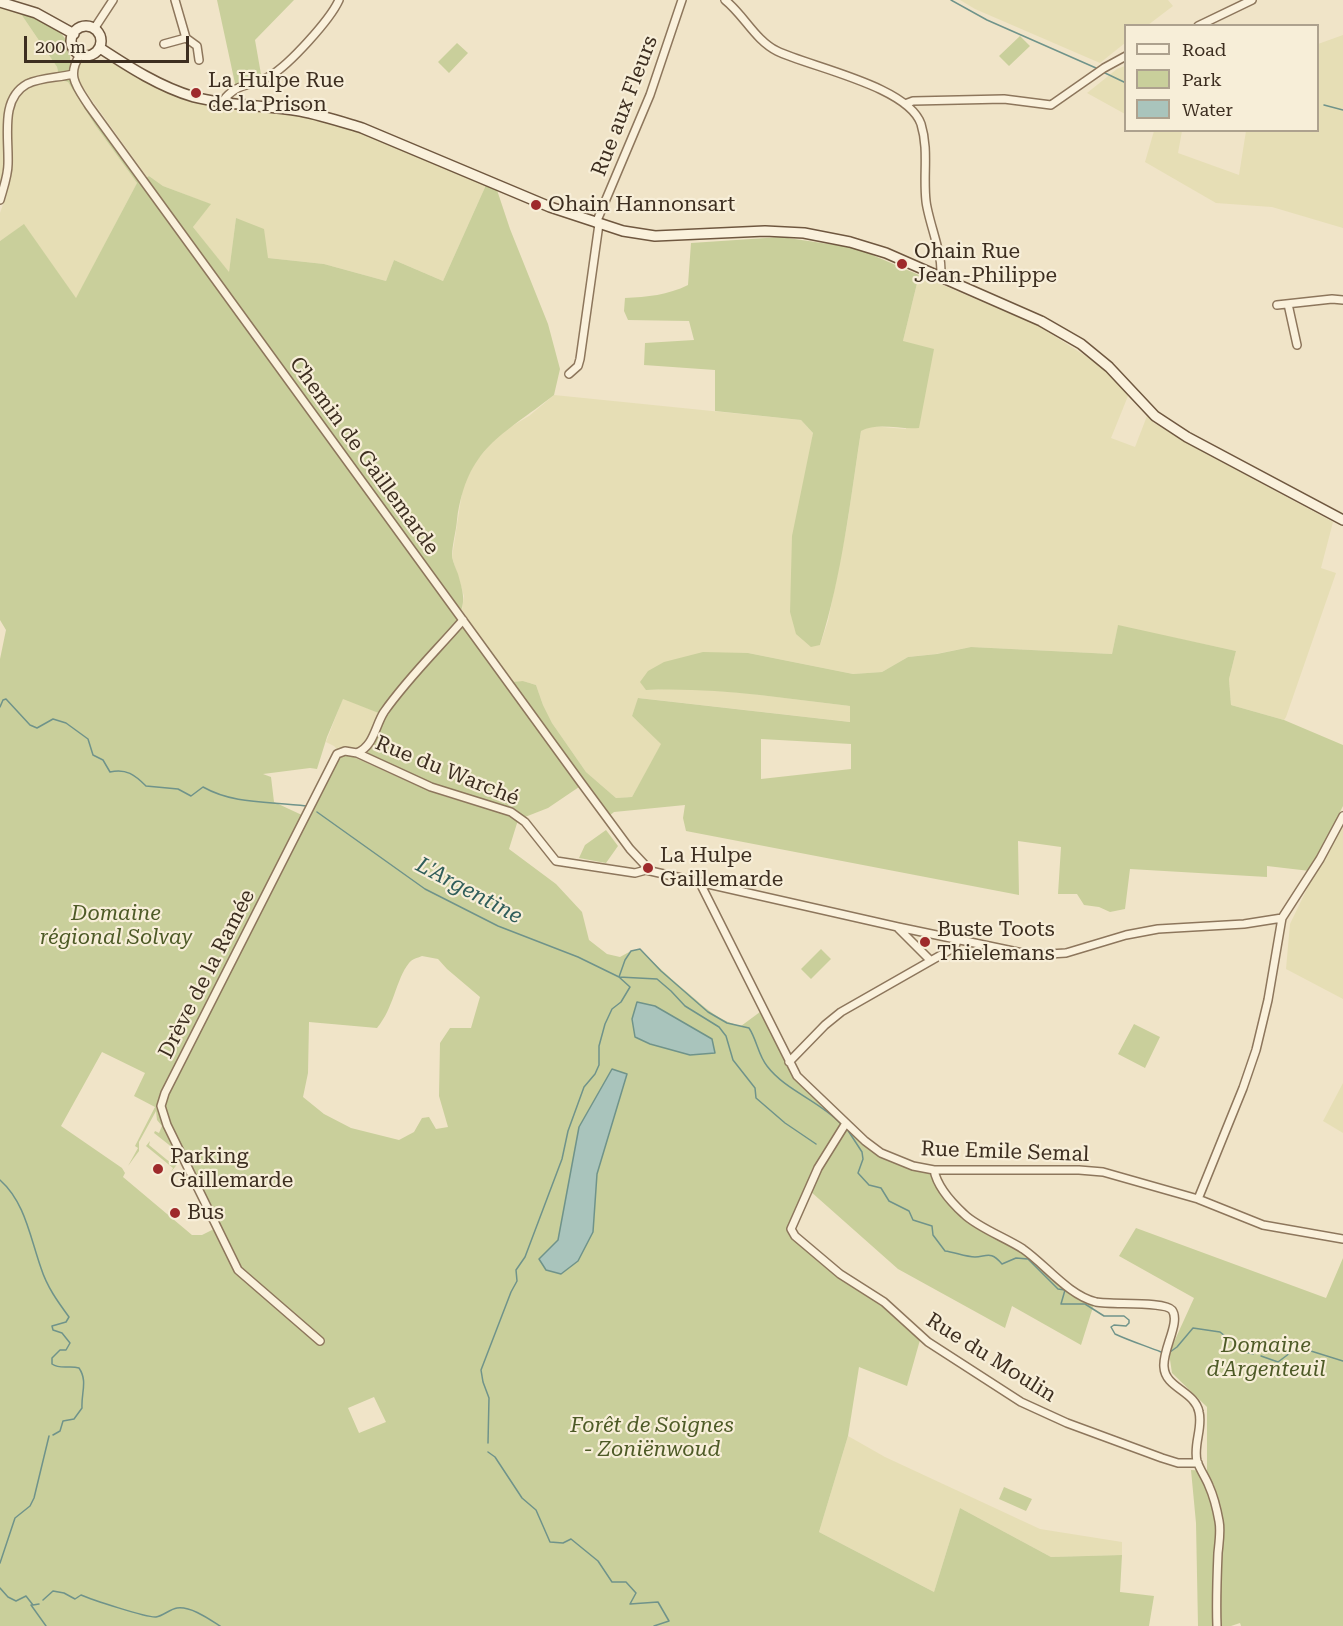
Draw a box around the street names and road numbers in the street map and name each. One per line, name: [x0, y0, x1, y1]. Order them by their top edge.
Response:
street label: Rue aux Fleurs: [587, 32, 663, 180]
street label: Chemin de Gaillemarde: [284, 352, 444, 560]
street label: Rue du Warché: [371, 731, 523, 811]
street label: Drève de la Ramée: [154, 885, 260, 1063]
street label: Rue Emile Semal: [920, 1136, 1090, 1168]
street label: Rue du Moulin: [921, 1308, 1061, 1408]

